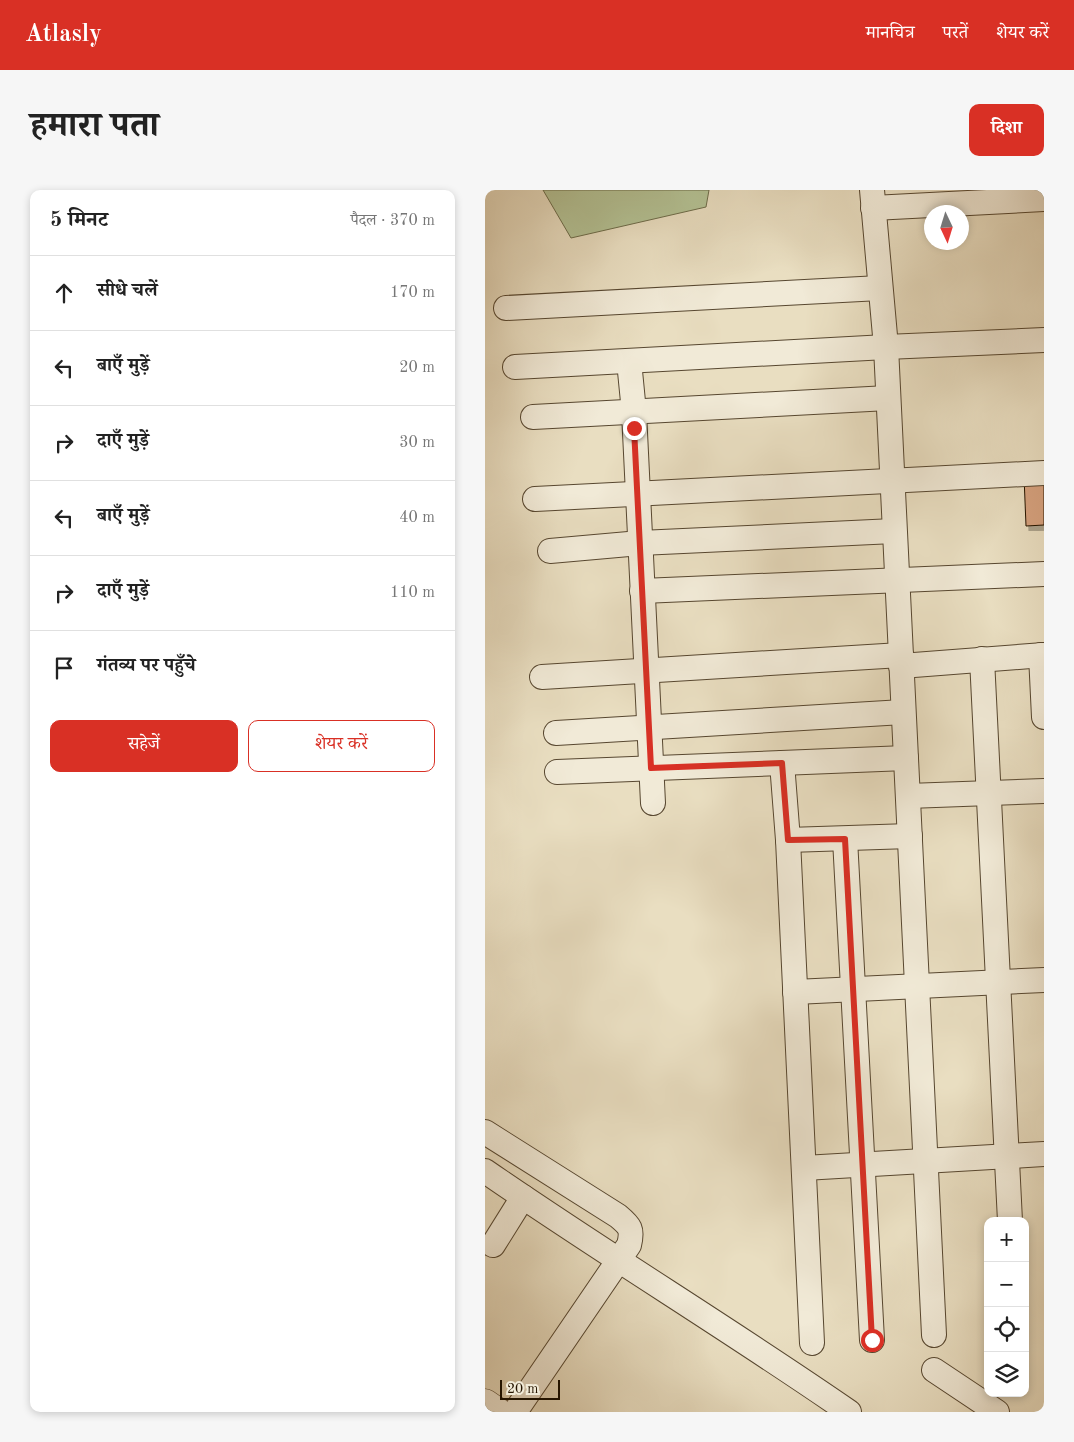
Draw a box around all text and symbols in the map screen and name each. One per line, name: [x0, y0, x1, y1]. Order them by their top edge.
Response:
text: Atlasly: [25, 23, 102, 47]
text: मानचित्र: [866, 24, 915, 42]
text: परतें: [943, 24, 968, 42]
text: शेयर करें: [996, 24, 1049, 42]
button: दिशा: [969, 104, 1044, 156]
text: हमारा पता: [30, 109, 159, 144]
north arrow: [924, 205, 969, 250]
text: 5 मिनट: [50, 210, 108, 231]
text: पैदल · 370 m: [350, 213, 435, 229]
icon: ahead: [50, 279, 78, 307]
text: सीधे चलें: [97, 282, 157, 301]
text: 170 m: [390, 285, 435, 301]
icon: left: [50, 354, 78, 382]
text: बाएँ मुड़ें: [97, 357, 149, 376]
text: 20 m: [399, 360, 435, 376]
route end: [623, 417, 646, 440]
icon: right: [50, 429, 78, 457]
text: दाएँ मुड़ें: [97, 432, 149, 451]
text: 30 m: [399, 435, 435, 451]
icon: left: [50, 504, 78, 532]
text: बाएँ मुड़ें: [97, 507, 149, 526]
text: 40 m: [399, 510, 435, 526]
icon: right: [50, 579, 78, 607]
text: दाएँ मुड़ें: [97, 582, 149, 601]
text: 110 m: [390, 585, 435, 601]
icon: arrive: [50, 654, 78, 682]
text: गंतव्य पर पहुँचे: [97, 657, 196, 676]
button: सहेजें: [50, 720, 238, 772]
button: शेयर करें: [248, 720, 435, 772]
map controls: [984, 1217, 1029, 1397]
button: +: [984, 1217, 1029, 1262]
button: −: [984, 1262, 1029, 1307]
button: locate: [984, 1307, 1029, 1352]
route start: [861, 1329, 884, 1352]
button: layers: [984, 1352, 1029, 1397]
scale bar: [500, 1377, 560, 1400]
text: 20 m: [507, 1382, 538, 1396]

